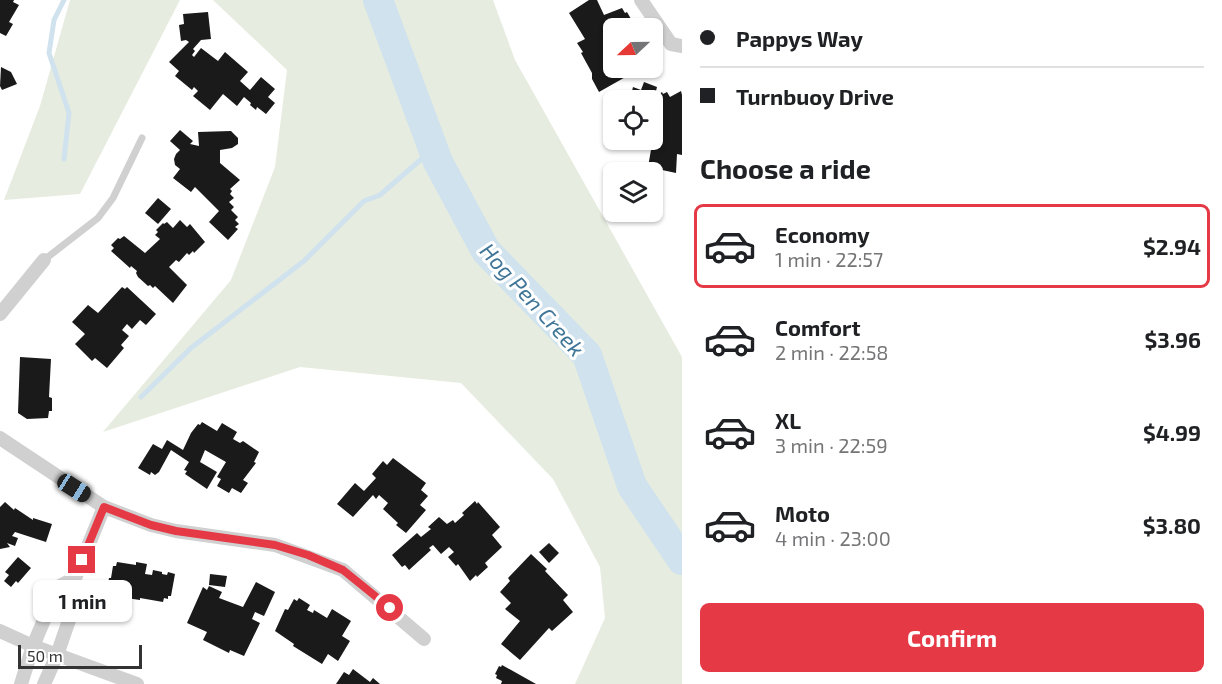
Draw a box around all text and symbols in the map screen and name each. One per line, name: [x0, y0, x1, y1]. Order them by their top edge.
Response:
north arrow: [603, 18, 663, 78]
map controls: [603, 18, 663, 222]
text: Pappys Way: [736, 25, 863, 51]
text: Turnbuoy Drive: [736, 83, 894, 109]
button: locate: [603, 90, 663, 150]
text: Choose a ride: [700, 152, 871, 184]
button: layers: [603, 162, 663, 222]
icon: car: [703, 219, 757, 273]
text: Economy: [775, 221, 870, 247]
text: $2.94: [1143, 233, 1201, 259]
water label: Hog Pen Creek: [475, 237, 591, 361]
text: 1 min · 22:57: [775, 247, 883, 271]
icon: car: [703, 312, 757, 366]
text: Comfort: [775, 314, 860, 340]
text: $3.96: [1144, 326, 1201, 352]
text: 2 min · 22:58: [775, 340, 889, 364]
icon: car: [703, 405, 757, 459]
text: XL: [775, 407, 801, 433]
text: $4.99: [1143, 419, 1201, 445]
text: 3 min · 22:59: [775, 433, 888, 457]
car: [54, 471, 94, 505]
icon: car: [703, 498, 757, 552]
text: Moto: [775, 500, 830, 526]
text: $3.80: [1143, 512, 1201, 538]
text: 4 min · 23:00: [775, 526, 891, 550]
route end: [68, 546, 95, 573]
callout: 1 min: [32, 581, 132, 623]
text: 1 min: [58, 589, 107, 613]
route start: [376, 594, 403, 621]
button: Confirm: [700, 603, 1204, 672]
scale bar: [18, 642, 142, 670]
text: 50 m: [27, 646, 63, 665]

